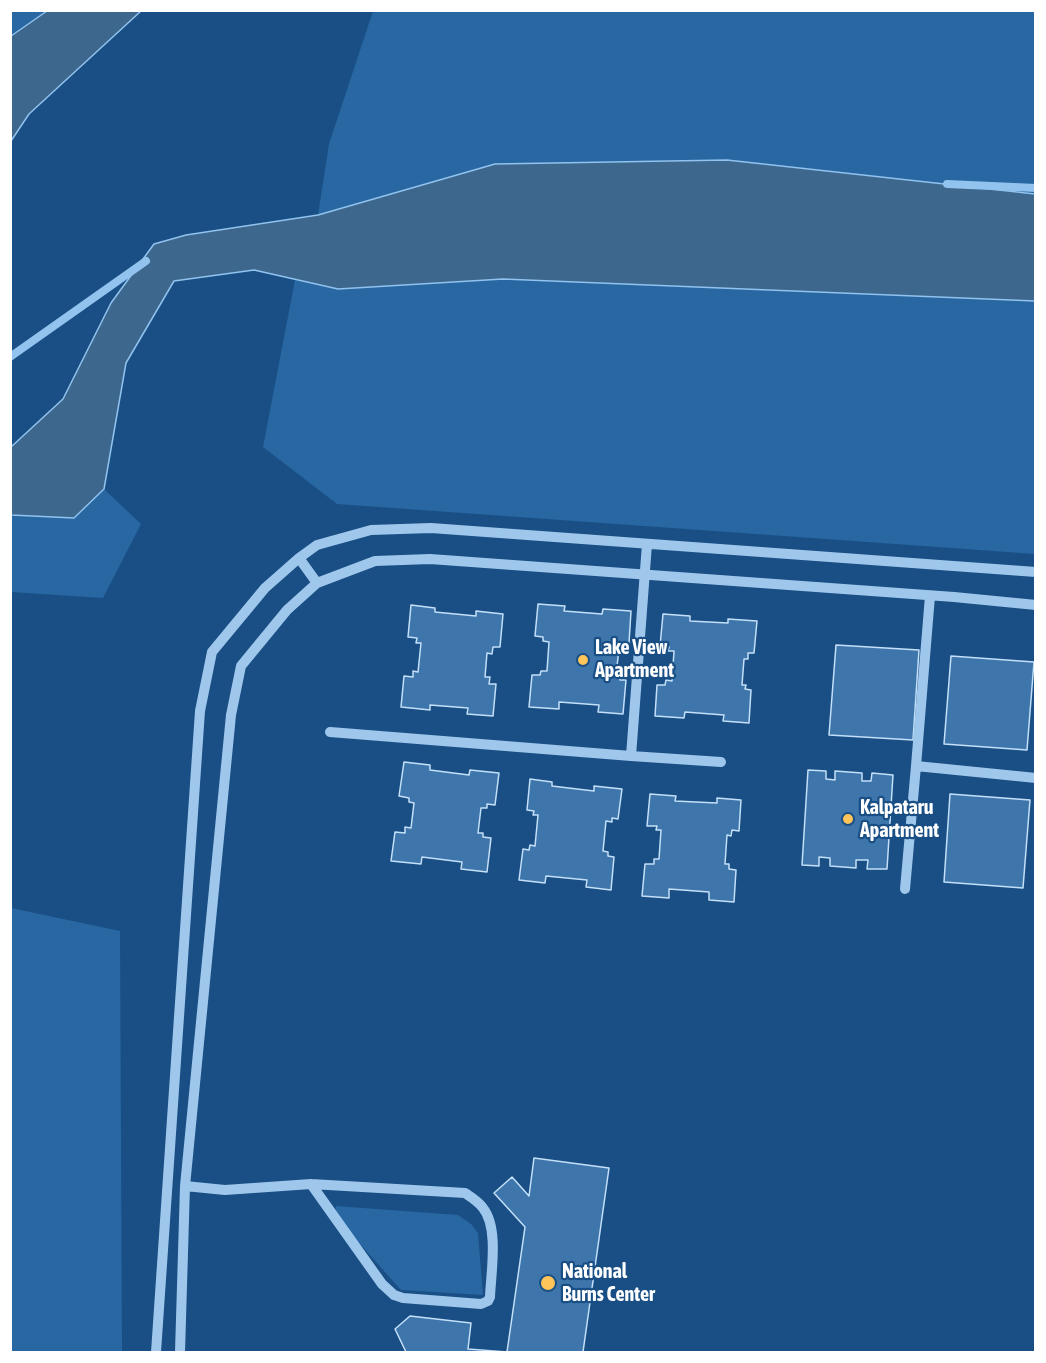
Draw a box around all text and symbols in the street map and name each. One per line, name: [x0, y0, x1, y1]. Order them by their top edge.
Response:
place label: Lake View Apartment: [595, 636, 674, 683]
marker: Lake View Apartment: [576, 653, 590, 667]
place label: Kalpataru Apartment: [860, 796, 939, 843]
marker: Kalpataru Apartment: [841, 812, 855, 826]
place label: National Burns Center: [562, 1260, 655, 1307]
marker: National Burns Center: [539, 1274, 557, 1292]

